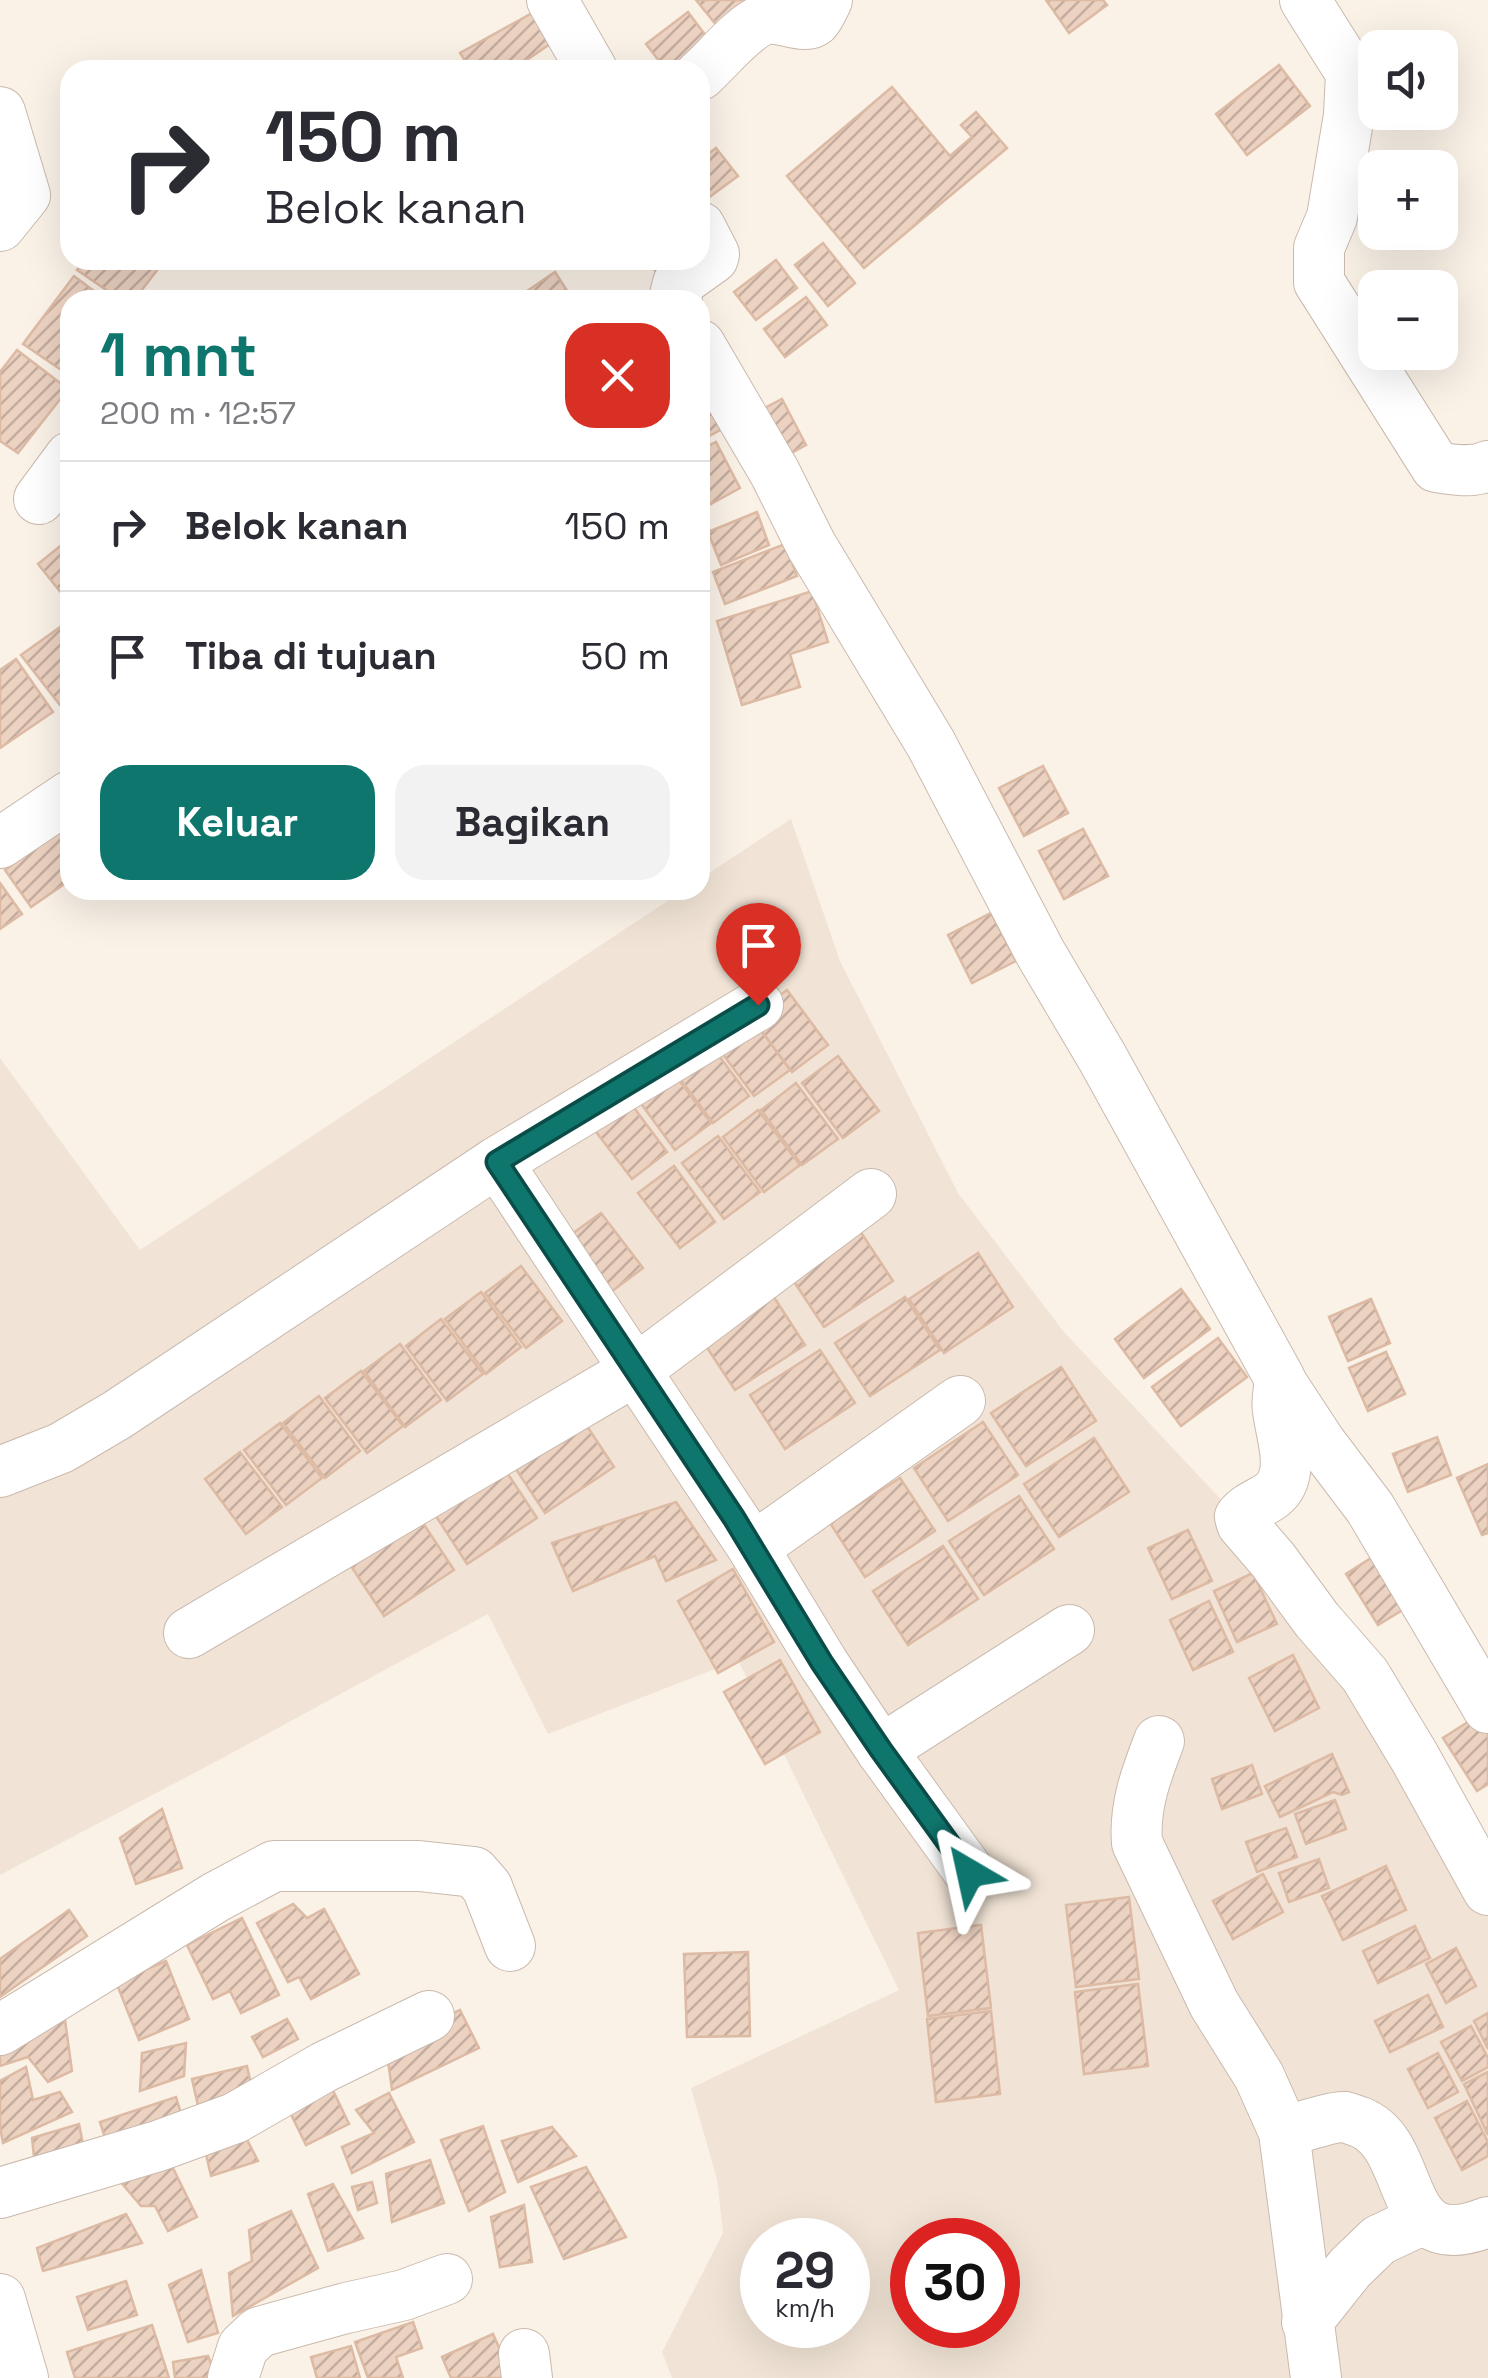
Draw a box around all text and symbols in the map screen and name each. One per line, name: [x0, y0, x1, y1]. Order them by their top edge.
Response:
map controls: [1358, 30, 1458, 370]
button: sound: [1358, 30, 1458, 130]
text: 150 m: [265, 92, 462, 181]
icon: right: [100, 100, 230, 230]
button: +: [1358, 150, 1458, 250]
text: Belok kanan: [265, 179, 527, 236]
button: −: [1358, 270, 1458, 370]
text: 1 mnt: [100, 317, 257, 394]
button: close: [565, 323, 670, 428]
text: 200 m · 12:57: [100, 393, 296, 433]
icon: right: [100, 499, 155, 554]
text: Belok kanan: [185, 502, 408, 550]
text: 150 m: [565, 502, 670, 550]
icon: arrive: [100, 629, 155, 684]
text: Tiba di tujuan: [185, 632, 437, 680]
text: 50 m: [580, 632, 670, 680]
button: Keluar: [100, 765, 375, 880]
button: Bagikan: [395, 765, 670, 880]
pin: [716, 903, 801, 1006]
icon: arrive: [731, 918, 786, 973]
position arrow: [918, 1821, 1022, 1925]
speed limit sign: 30: [890, 2218, 1020, 2348]
text: 29: [775, 2239, 835, 2303]
text: km/h: [775, 2292, 835, 2324]

